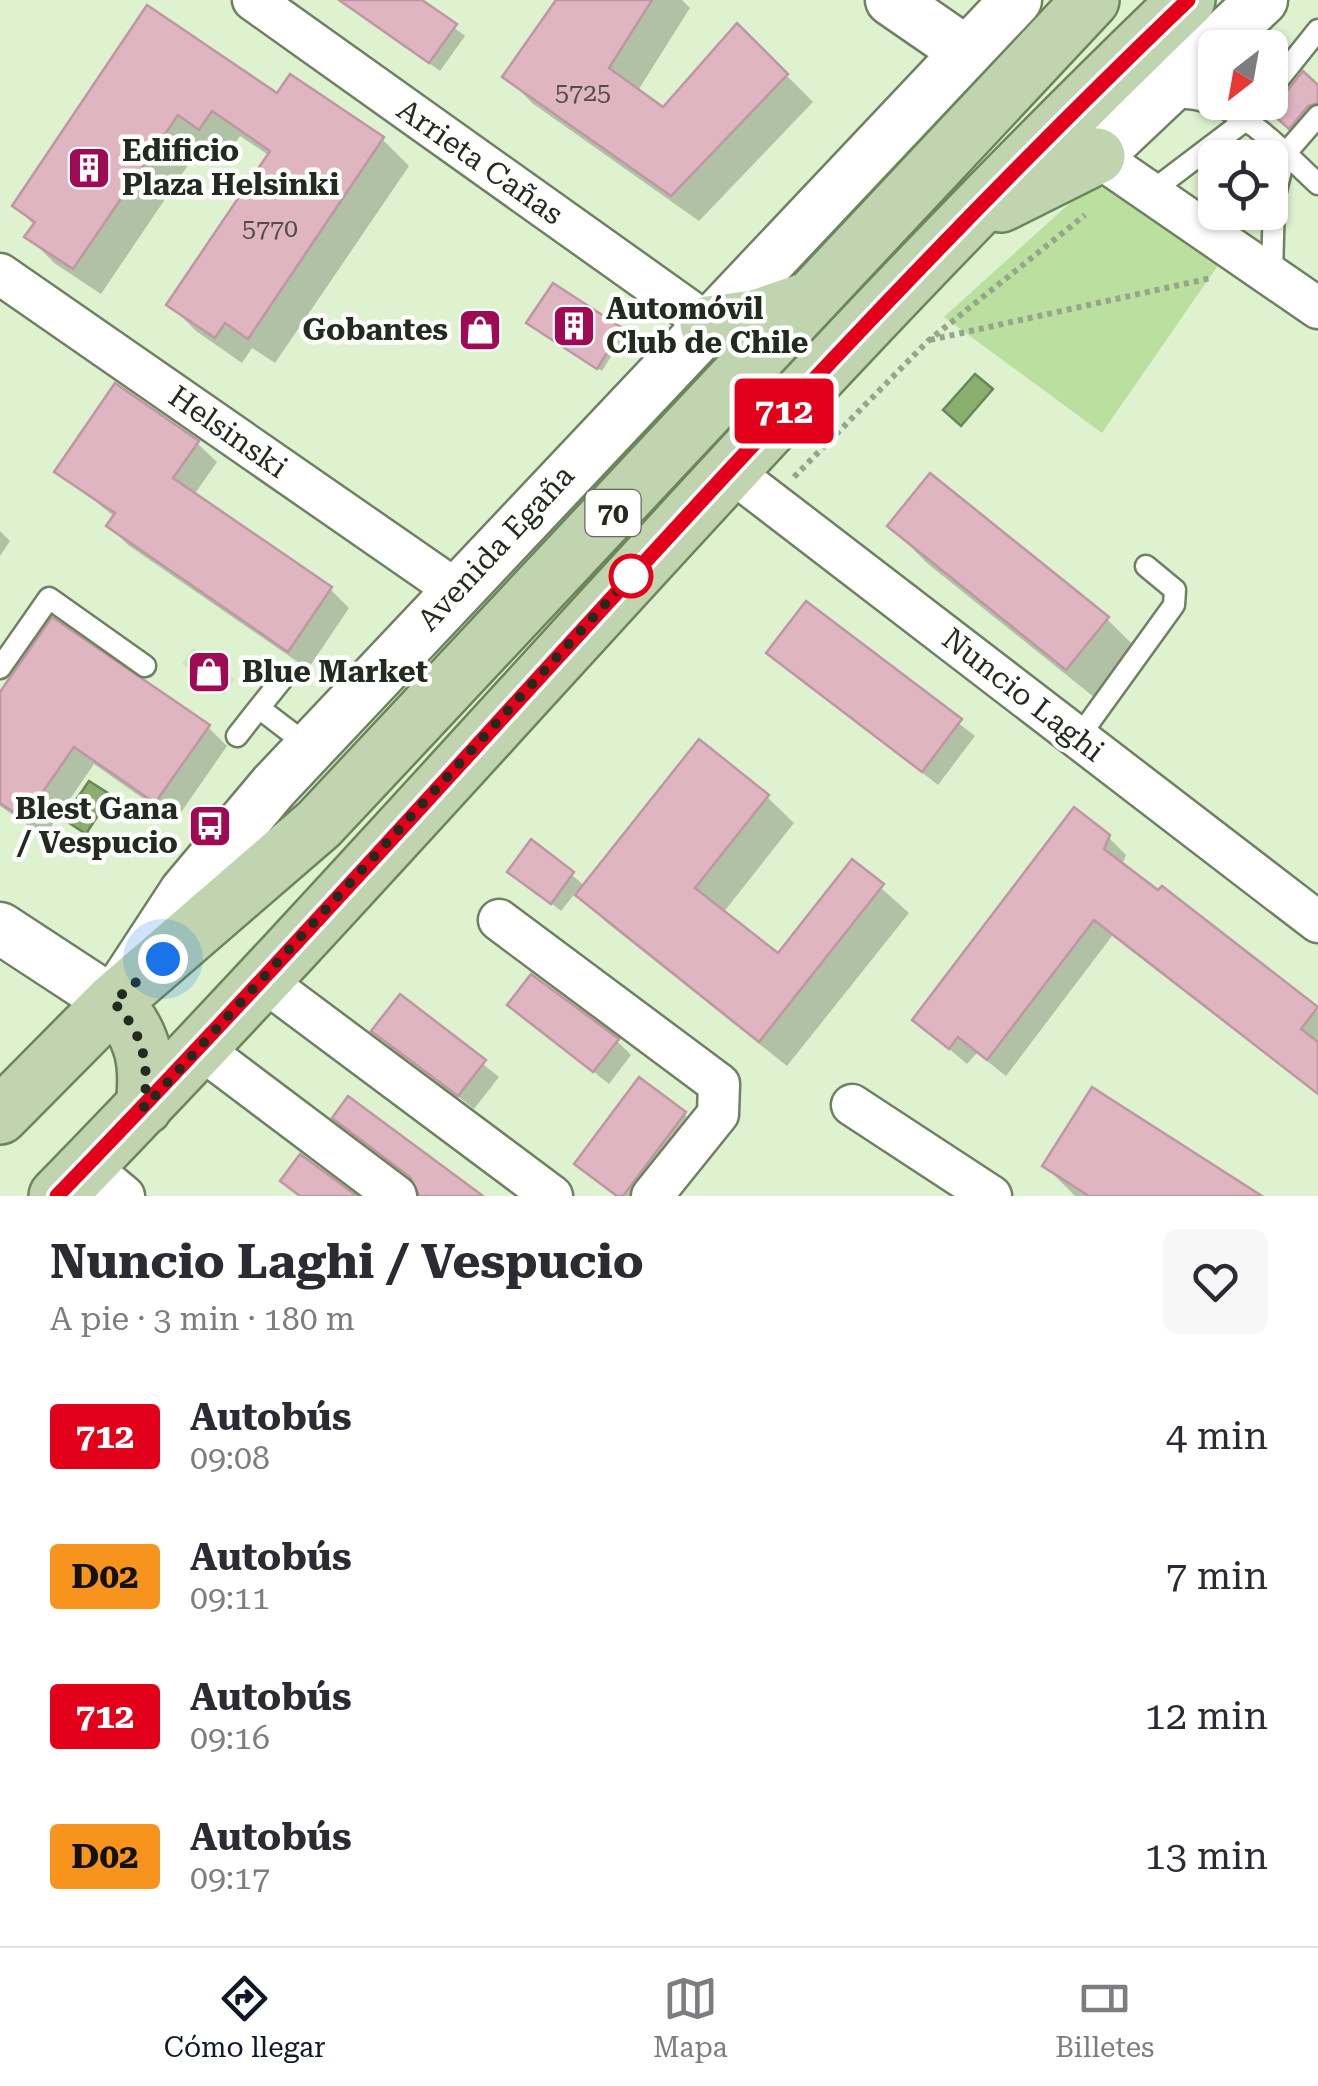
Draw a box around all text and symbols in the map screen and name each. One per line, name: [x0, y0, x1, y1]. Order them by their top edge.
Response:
north arrow: [1198, 30, 1288, 120]
map controls: [1198, 30, 1288, 230]
house number: 5725: [555, 78, 611, 107]
street label: Arrieta Cañas: [391, 92, 570, 232]
place label: Edificio Plaza Helsinki: [122, 133, 339, 202]
button: locate: [1198, 140, 1288, 230]
building icon: Edificio Plaza Helsinki: [66, 145, 112, 191]
house number: 5770: [242, 214, 298, 243]
place label: Automóvil Club de Chile: [606, 291, 808, 360]
building icon: Automóvil Club de Chile: [551, 303, 597, 349]
shop icon: Gobantes: [457, 307, 503, 353]
place label: Gobantes: [303, 312, 448, 347]
street label: Helsinski: [162, 378, 294, 485]
line badge: 712: [726, 378, 842, 444]
text: 712: [755, 391, 813, 432]
street label: Avenida Egaña: [410, 458, 581, 637]
road number: 70: [586, 490, 640, 536]
unlabelled marker: [610, 555, 652, 597]
street label: Nuncio Laghi: [936, 621, 1111, 769]
shop icon: Blue Market: [186, 649, 232, 695]
place label: Blue Market: [242, 654, 428, 689]
place label: Blest Gana / Vespucio: [15, 791, 178, 860]
bus stop icon: Blest Gana / Vespucio: [187, 803, 233, 849]
your location: [138, 934, 188, 984]
button: heart: [1163, 1229, 1268, 1334]
text: Nuncio Laghi / Vespucio: [50, 1234, 644, 1290]
text: A pie · 3 min · 180 m: [50, 1300, 355, 1338]
text: Autobús: [190, 1395, 352, 1439]
text: 4 min: [1166, 1414, 1268, 1458]
text: 712: [76, 1416, 134, 1457]
text: 09:08: [190, 1439, 270, 1477]
text: Autobús: [190, 1535, 352, 1579]
text: 7 min: [1166, 1554, 1268, 1598]
text: D02: [71, 1556, 139, 1597]
text: 09:11: [190, 1579, 270, 1617]
text: Autobús: [190, 1675, 352, 1719]
text: 12 min: [1145, 1694, 1268, 1738]
text: 712: [76, 1696, 134, 1737]
text: 09:16: [190, 1719, 270, 1757]
text: Autobús: [190, 1815, 352, 1859]
text: 13 min: [1145, 1834, 1268, 1878]
text: D02: [71, 1836, 139, 1877]
text: 09:17: [190, 1859, 270, 1897]
tab: Cómo llegar: [164, 1971, 326, 2064]
tab: Mapa: [653, 1971, 728, 2064]
tab: Billetes: [1055, 1971, 1154, 2064]

